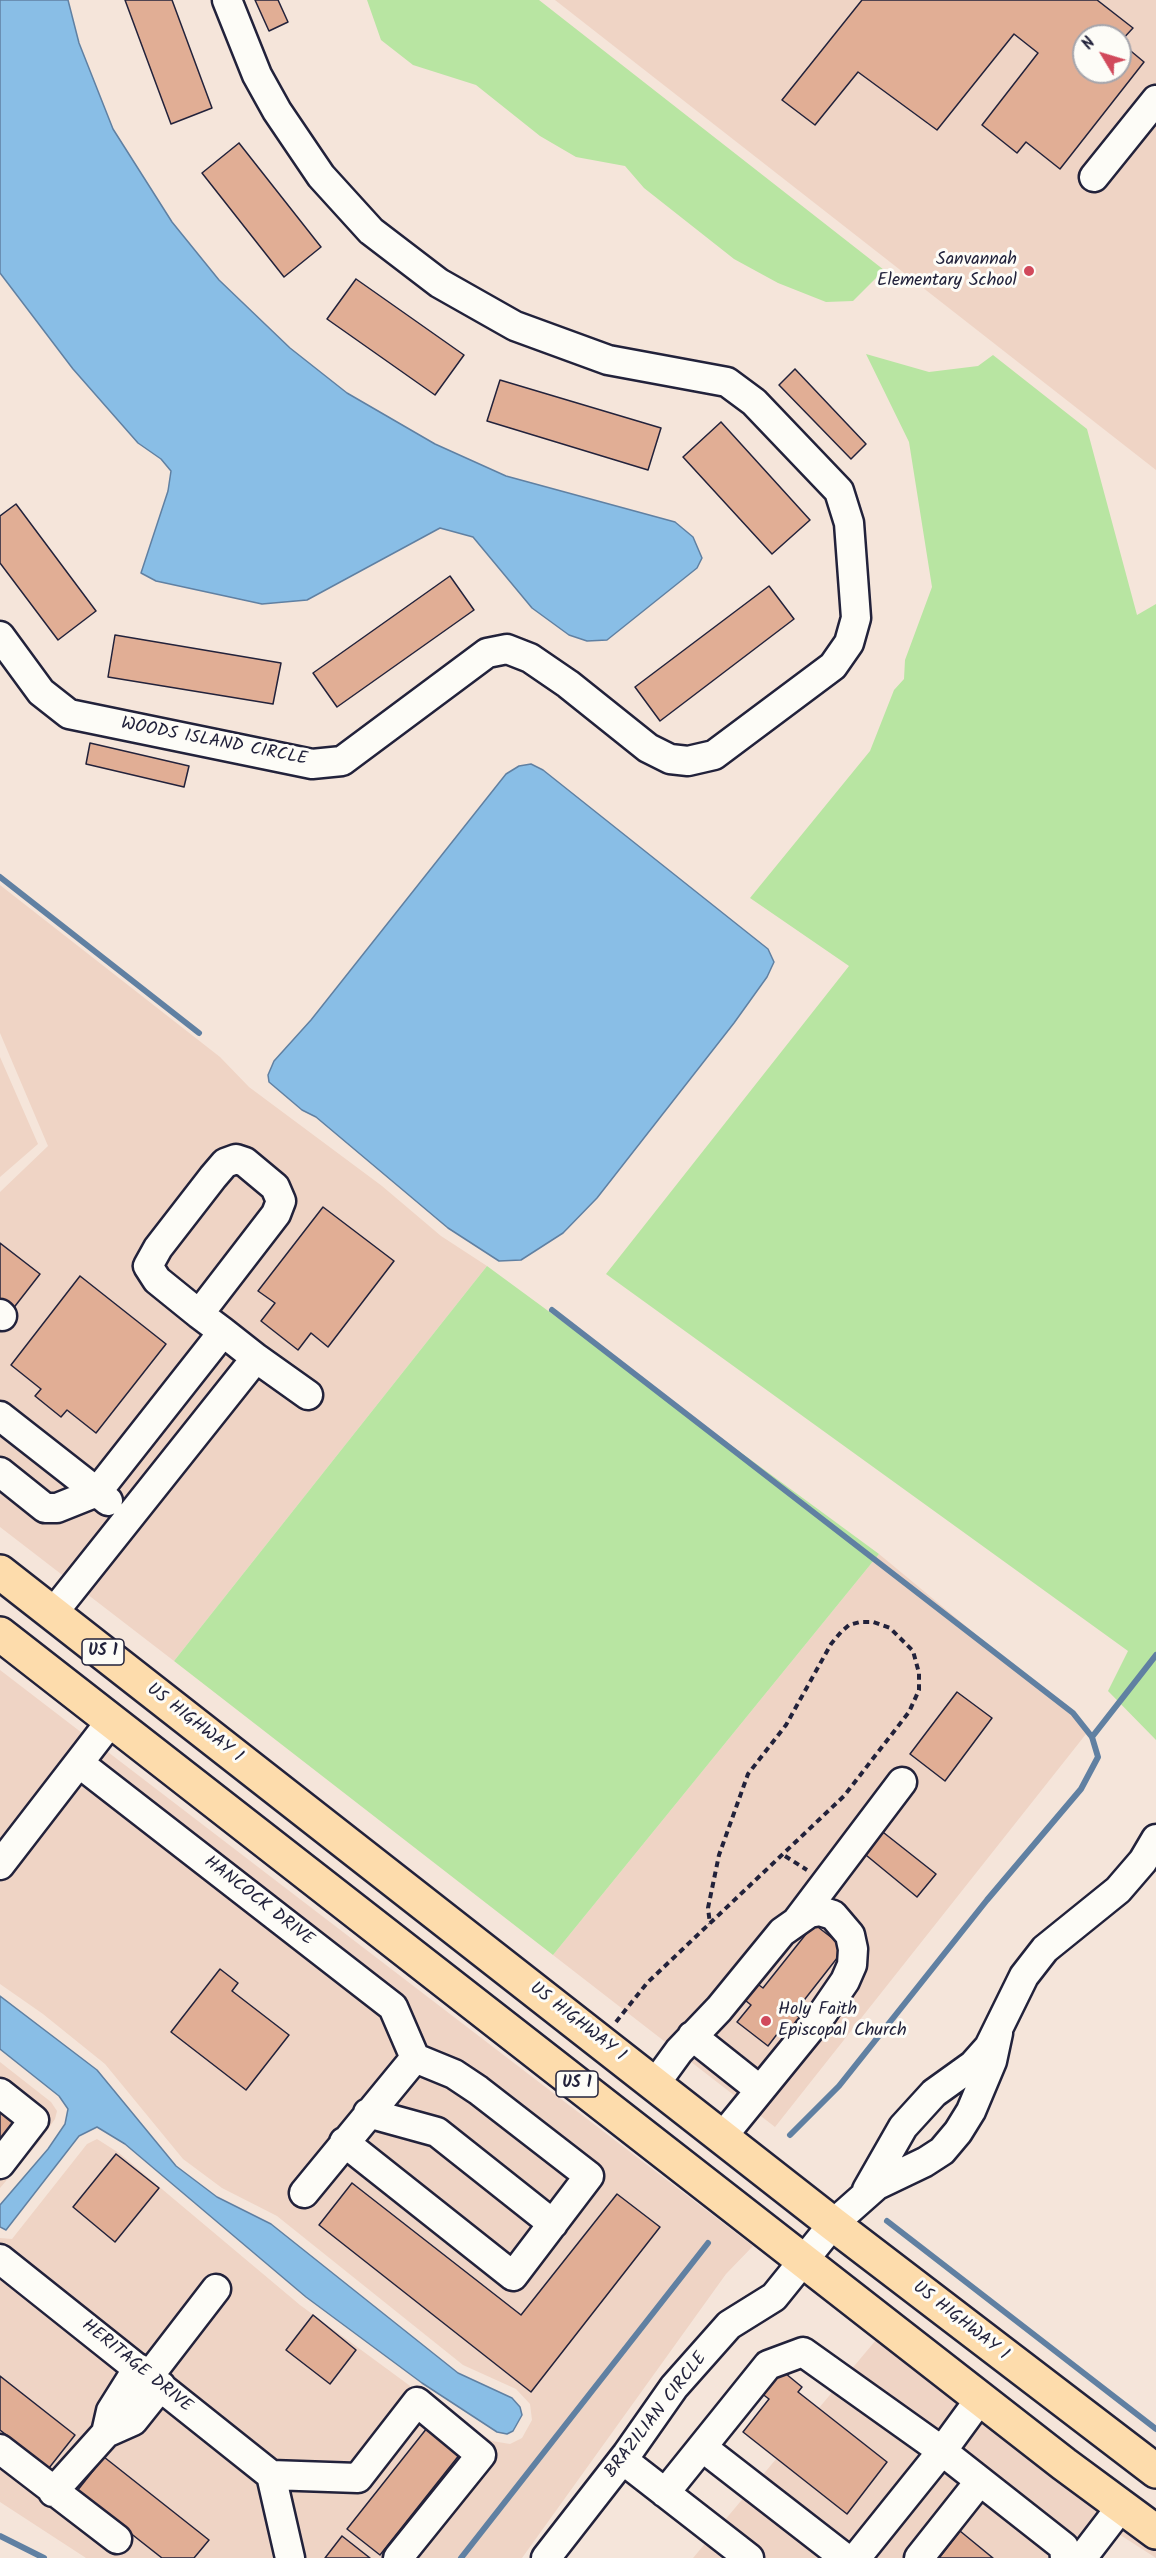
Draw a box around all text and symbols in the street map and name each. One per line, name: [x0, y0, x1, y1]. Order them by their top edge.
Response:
north arrow: [1072, 24, 1132, 84]
text: N: [1076, 32, 1102, 56]
place label: Sanvannah Elementary School: [877, 250, 1017, 292]
marker: Sanvannah Elementary School: [1022, 264, 1036, 278]
street label: WOODS ISLAND CIRCLE: [119, 714, 309, 772]
road number: US 1: [82, 1639, 124, 1665]
street label: US HIGHWAY 1: [141, 1680, 247, 1768]
street label: HANCOCK DRIVE: [199, 1852, 317, 1952]
street label: US HIGHWAY 1: [524, 1979, 630, 2067]
place label: Holy Faith Episcopal Church: [778, 2000, 907, 2042]
marker: Holy Faith Episcopal Church: [759, 2014, 773, 2028]
road number: US 1: [556, 2071, 598, 2097]
street label: US HIGHWAY 1: [907, 2278, 1013, 2366]
street label: HERITAGE DRIVE: [76, 2316, 196, 2418]
street label: BRAZILIAN CIRCLE: [601, 2349, 713, 2483]

